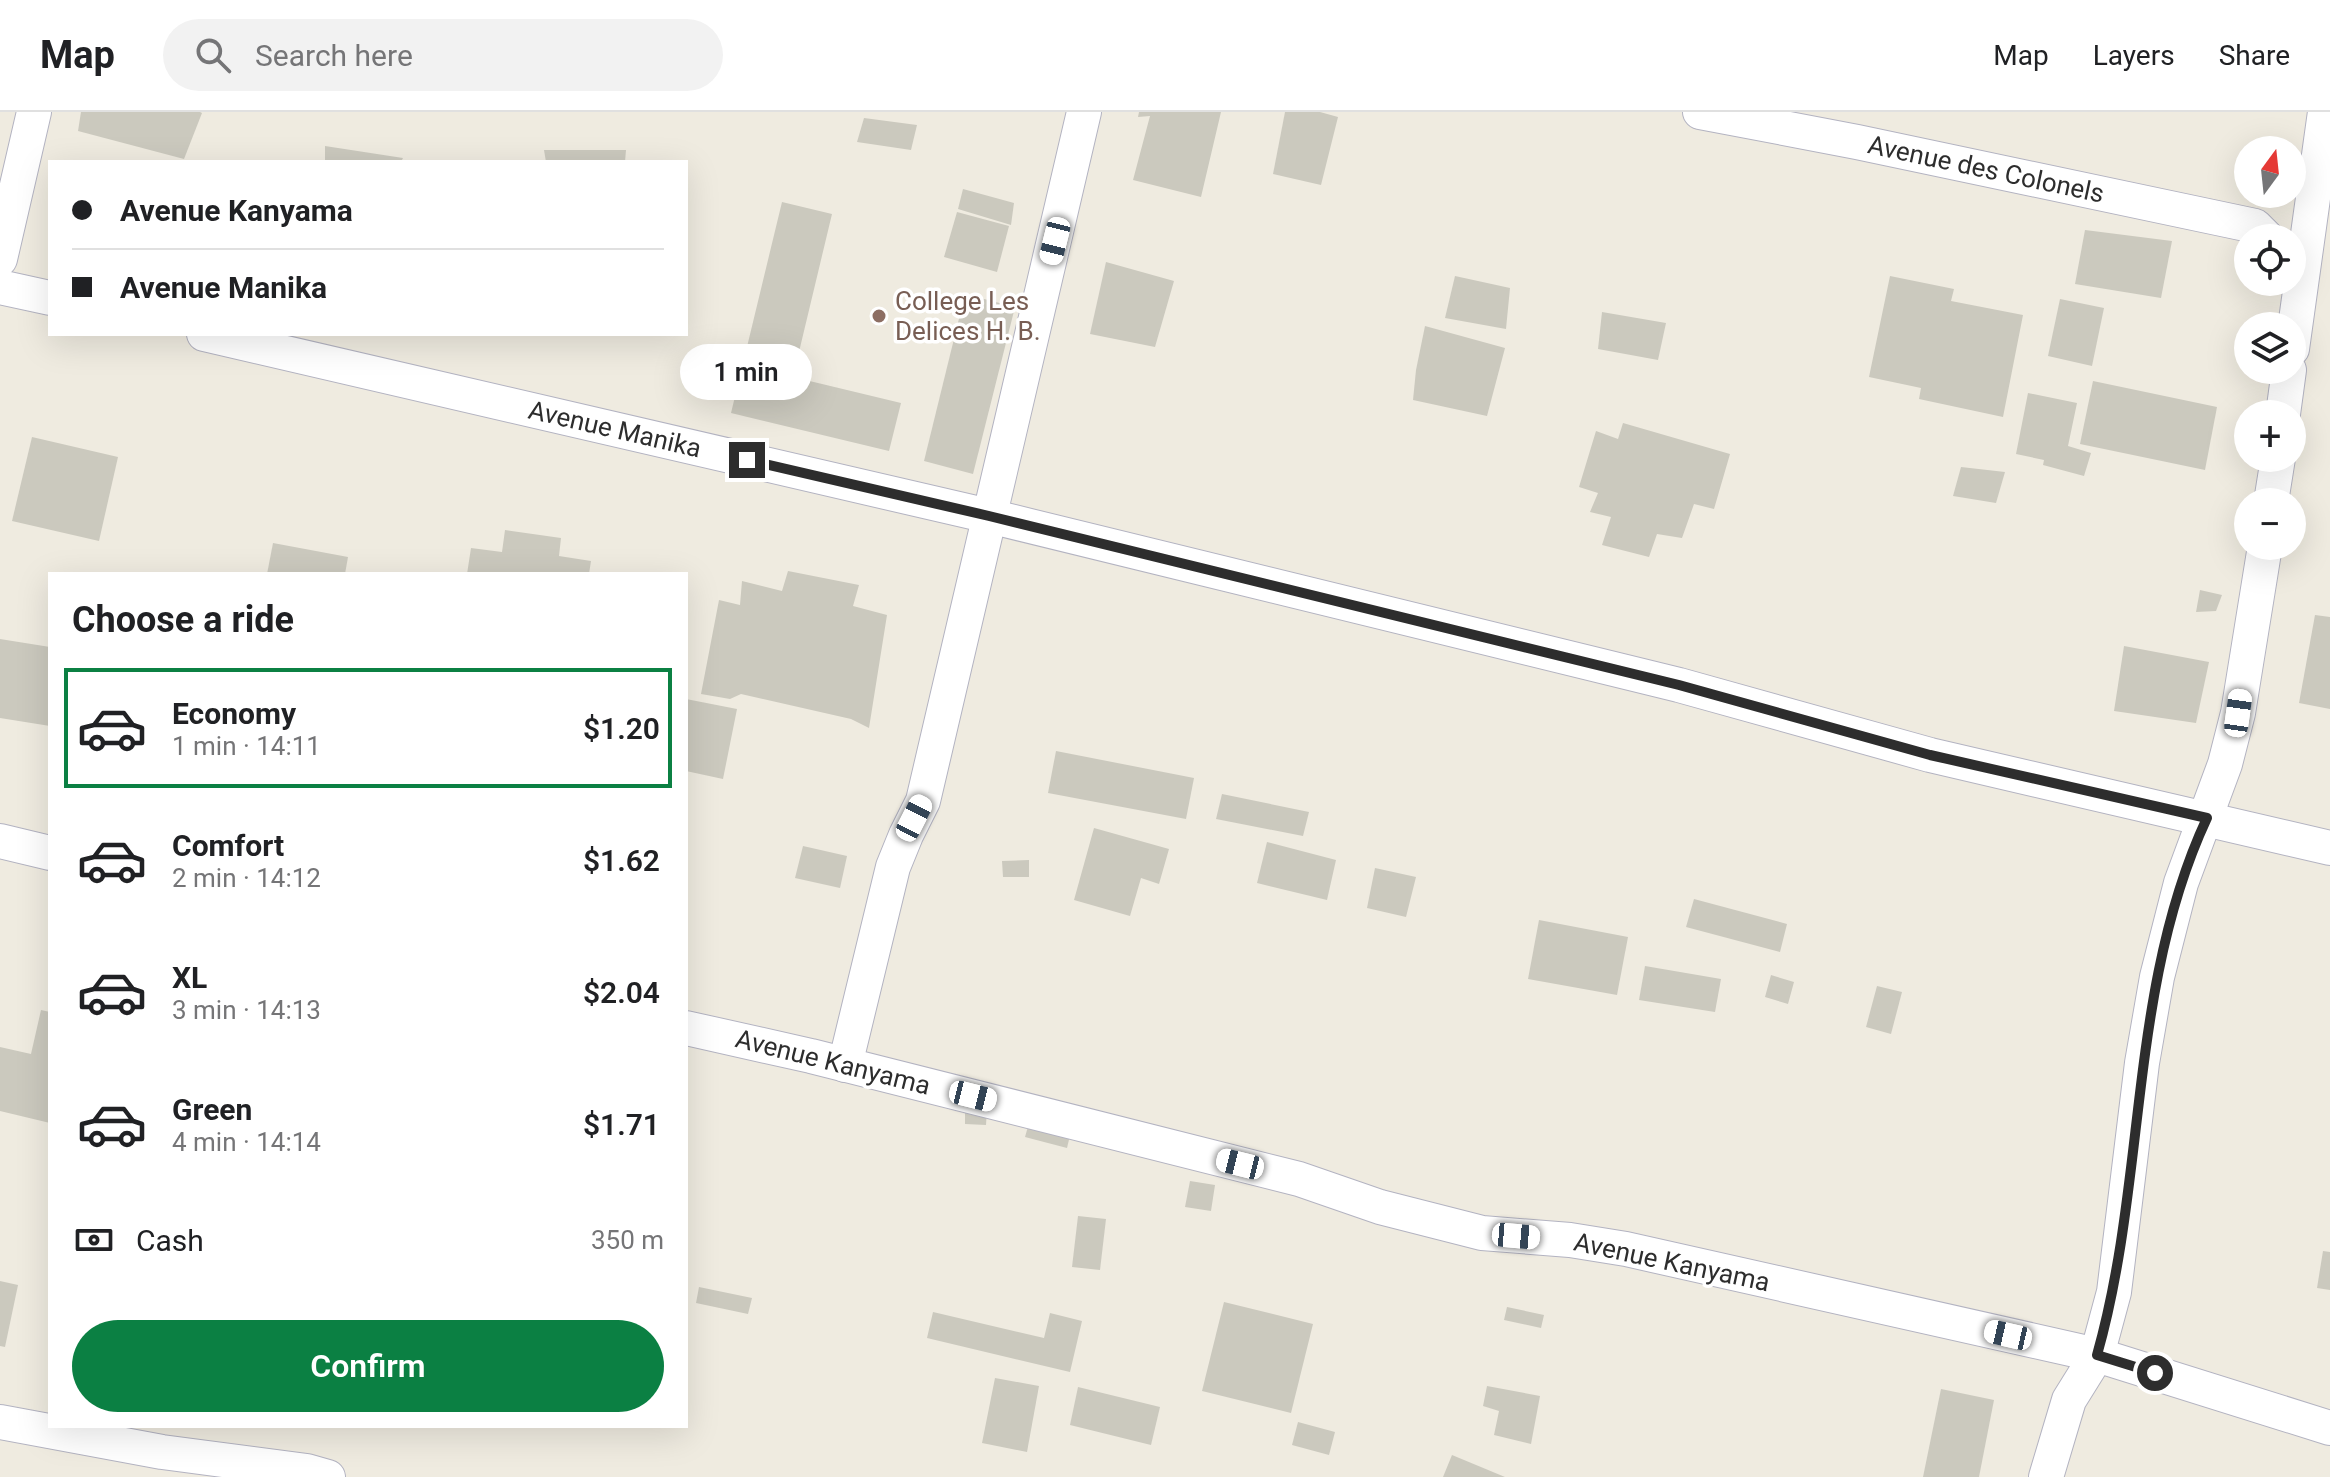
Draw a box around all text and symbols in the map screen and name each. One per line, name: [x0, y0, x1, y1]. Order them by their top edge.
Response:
search box: [163, 19, 723, 91]
text: Map: [40, 33, 115, 77]
icon: search: [191, 33, 235, 77]
text: Search here: [255, 38, 413, 73]
text: Map: [1993, 39, 2049, 72]
text: Layers: [2093, 39, 2175, 72]
text: Share: [2219, 39, 2290, 72]
street label: Avenue des Colonels: [1865, 129, 2107, 209]
north arrow: [2234, 136, 2306, 208]
map controls: [2234, 136, 2306, 560]
text: Avenue Kanyama: [120, 193, 353, 228]
car: [1038, 215, 1072, 267]
button: locate: [2234, 224, 2306, 296]
text: Avenue Manika: [120, 270, 327, 305]
place label: College Les Delices H. B.: [895, 286, 1041, 346]
marker: College Les Delices H. B.: [870, 307, 888, 325]
button: layers: [2234, 312, 2306, 384]
callout: 1 min: [681, 344, 813, 400]
text: 1 min: [713, 357, 779, 387]
street label: Avenue Manika: [526, 395, 704, 463]
button: +: [2234, 400, 2306, 472]
route end: [729, 442, 765, 478]
button: −: [2234, 488, 2306, 560]
text: Choose a ride: [72, 599, 294, 641]
car: [2223, 688, 2253, 738]
icon: car: [76, 692, 148, 764]
text: Economy: [172, 696, 296, 731]
text: $1.20: [583, 711, 660, 746]
text: 1 min · 14:11: [172, 731, 321, 761]
car: [892, 791, 936, 845]
icon: car: [76, 824, 148, 896]
text: Comfort: [172, 828, 284, 863]
text: $1.62: [583, 843, 660, 878]
text: 2 min · 14:12: [172, 863, 321, 893]
icon: car: [76, 956, 148, 1028]
text: XL: [172, 960, 207, 995]
text: $2.04: [583, 975, 660, 1010]
text: 3 min · 14:13: [172, 995, 321, 1025]
street label: Avenue Kanyama: [733, 1023, 933, 1101]
car: [947, 1079, 999, 1113]
icon: car: [76, 1088, 148, 1160]
text: Green: [172, 1092, 252, 1127]
text: $1.71: [583, 1107, 660, 1142]
text: 4 min · 14:14: [172, 1127, 321, 1157]
car: [1214, 1147, 1266, 1181]
icon: cash: [72, 1218, 116, 1262]
car: [1491, 1222, 1541, 1250]
text: Cash: [136, 1223, 204, 1258]
text: 350 m: [591, 1225, 664, 1255]
street label: Avenue Kanyama: [1571, 1227, 1773, 1297]
car: [1982, 1318, 2034, 1352]
button: Confirm: [72, 1320, 664, 1412]
route start: [2137, 1355, 2173, 1391]

